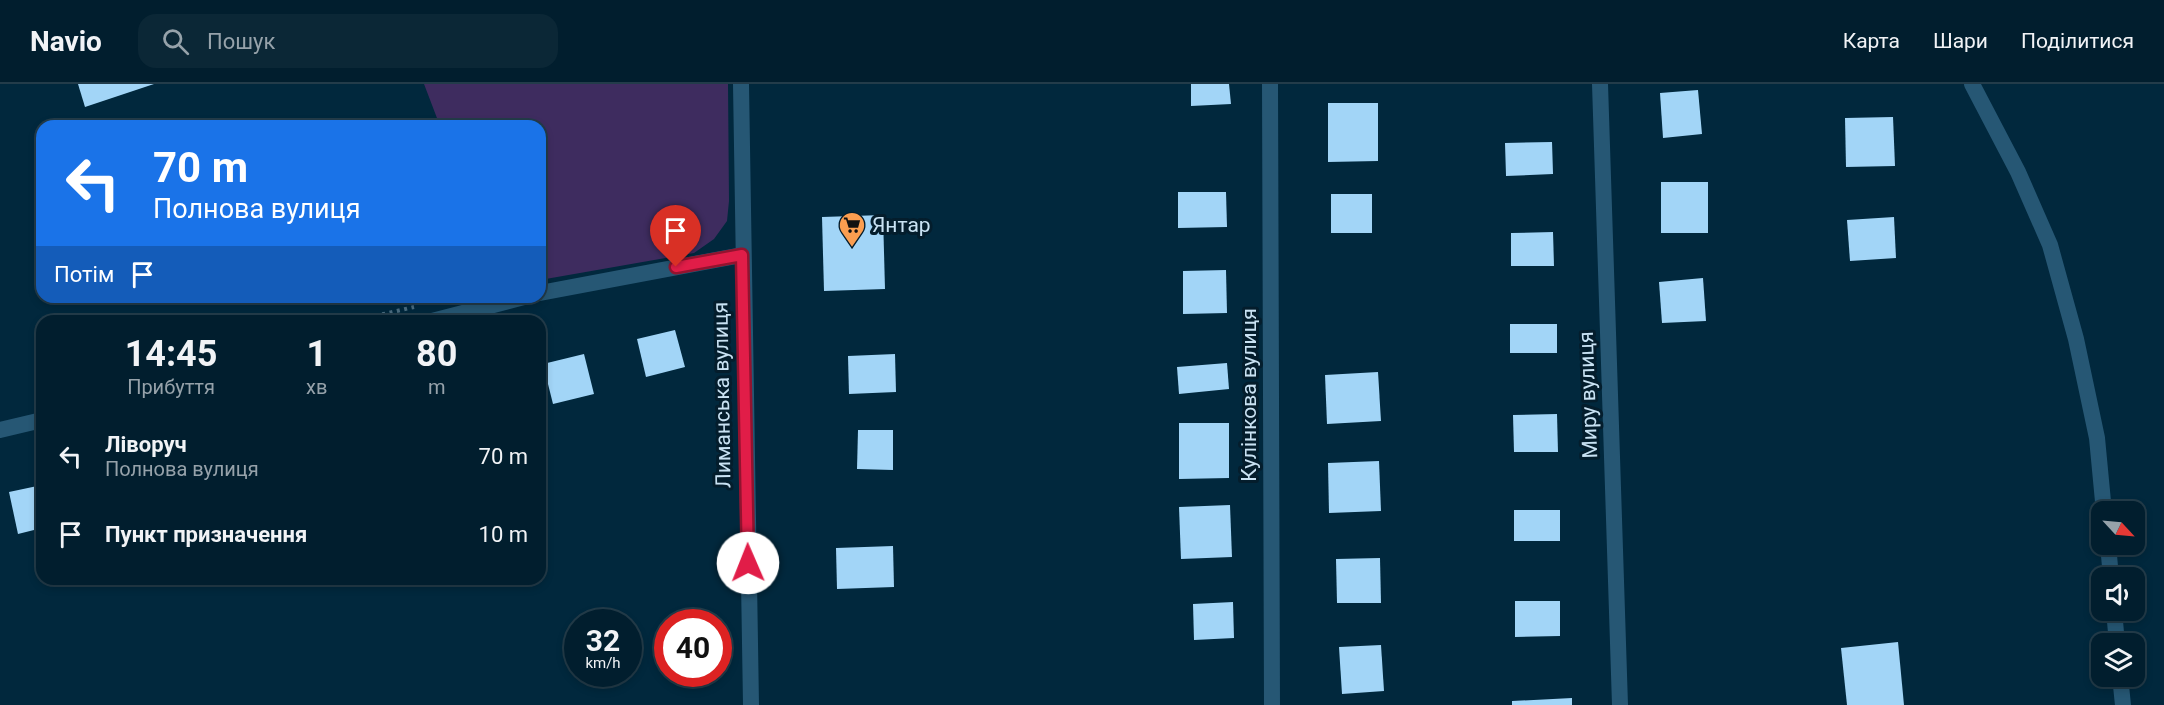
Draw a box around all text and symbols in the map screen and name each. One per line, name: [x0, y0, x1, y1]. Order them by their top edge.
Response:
search box: [138, 14, 558, 68]
text: Navio: [30, 25, 102, 58]
icon: search: [159, 25, 192, 58]
text: Пошук: [207, 29, 275, 54]
text: Карта: [1843, 29, 1900, 53]
text: Шари: [1933, 29, 1988, 53]
text: Поділитися: [2021, 29, 2134, 53]
text: 70 m: [153, 143, 248, 192]
icon: left: [54, 144, 132, 222]
text: Полнова вулиця: [153, 193, 361, 225]
pin: [650, 205, 701, 267]
supermarket icon: Янтар: [837, 210, 867, 248]
place label: Янтар: [872, 213, 931, 237]
icon: arrive: [659, 214, 692, 247]
icon: arrive: [126, 258, 159, 291]
text: Потім: [54, 262, 114, 287]
street label: Лиманська вулиця: [708, 302, 736, 488]
street label: Кулінкова вулиця: [1237, 308, 1261, 482]
street label: Миру вулиця: [1574, 331, 1602, 459]
text: 14:45: [125, 333, 217, 375]
text: 1: [306, 333, 327, 375]
text: 80: [416, 333, 457, 375]
text: Прибуття: [127, 375, 215, 399]
text: хв: [306, 375, 327, 399]
text: m: [428, 375, 445, 399]
text: Ліворуч: [105, 432, 187, 457]
icon: left: [54, 440, 87, 473]
text: 70 m: [479, 444, 528, 469]
text: Полнова вулиця: [105, 457, 259, 481]
north arrow: [2091, 501, 2145, 555]
map controls: [2091, 501, 2145, 687]
icon: arrive: [54, 518, 87, 551]
text: Пункт призначення: [105, 522, 307, 547]
text: 10 m: [479, 522, 528, 547]
position arrow: [716, 531, 780, 595]
button: sound: [2091, 567, 2145, 621]
speed limit sign: 40: [654, 609, 732, 687]
text: 32: [586, 623, 620, 658]
button: layers: [2091, 633, 2145, 687]
text: km/h: [585, 654, 621, 672]

